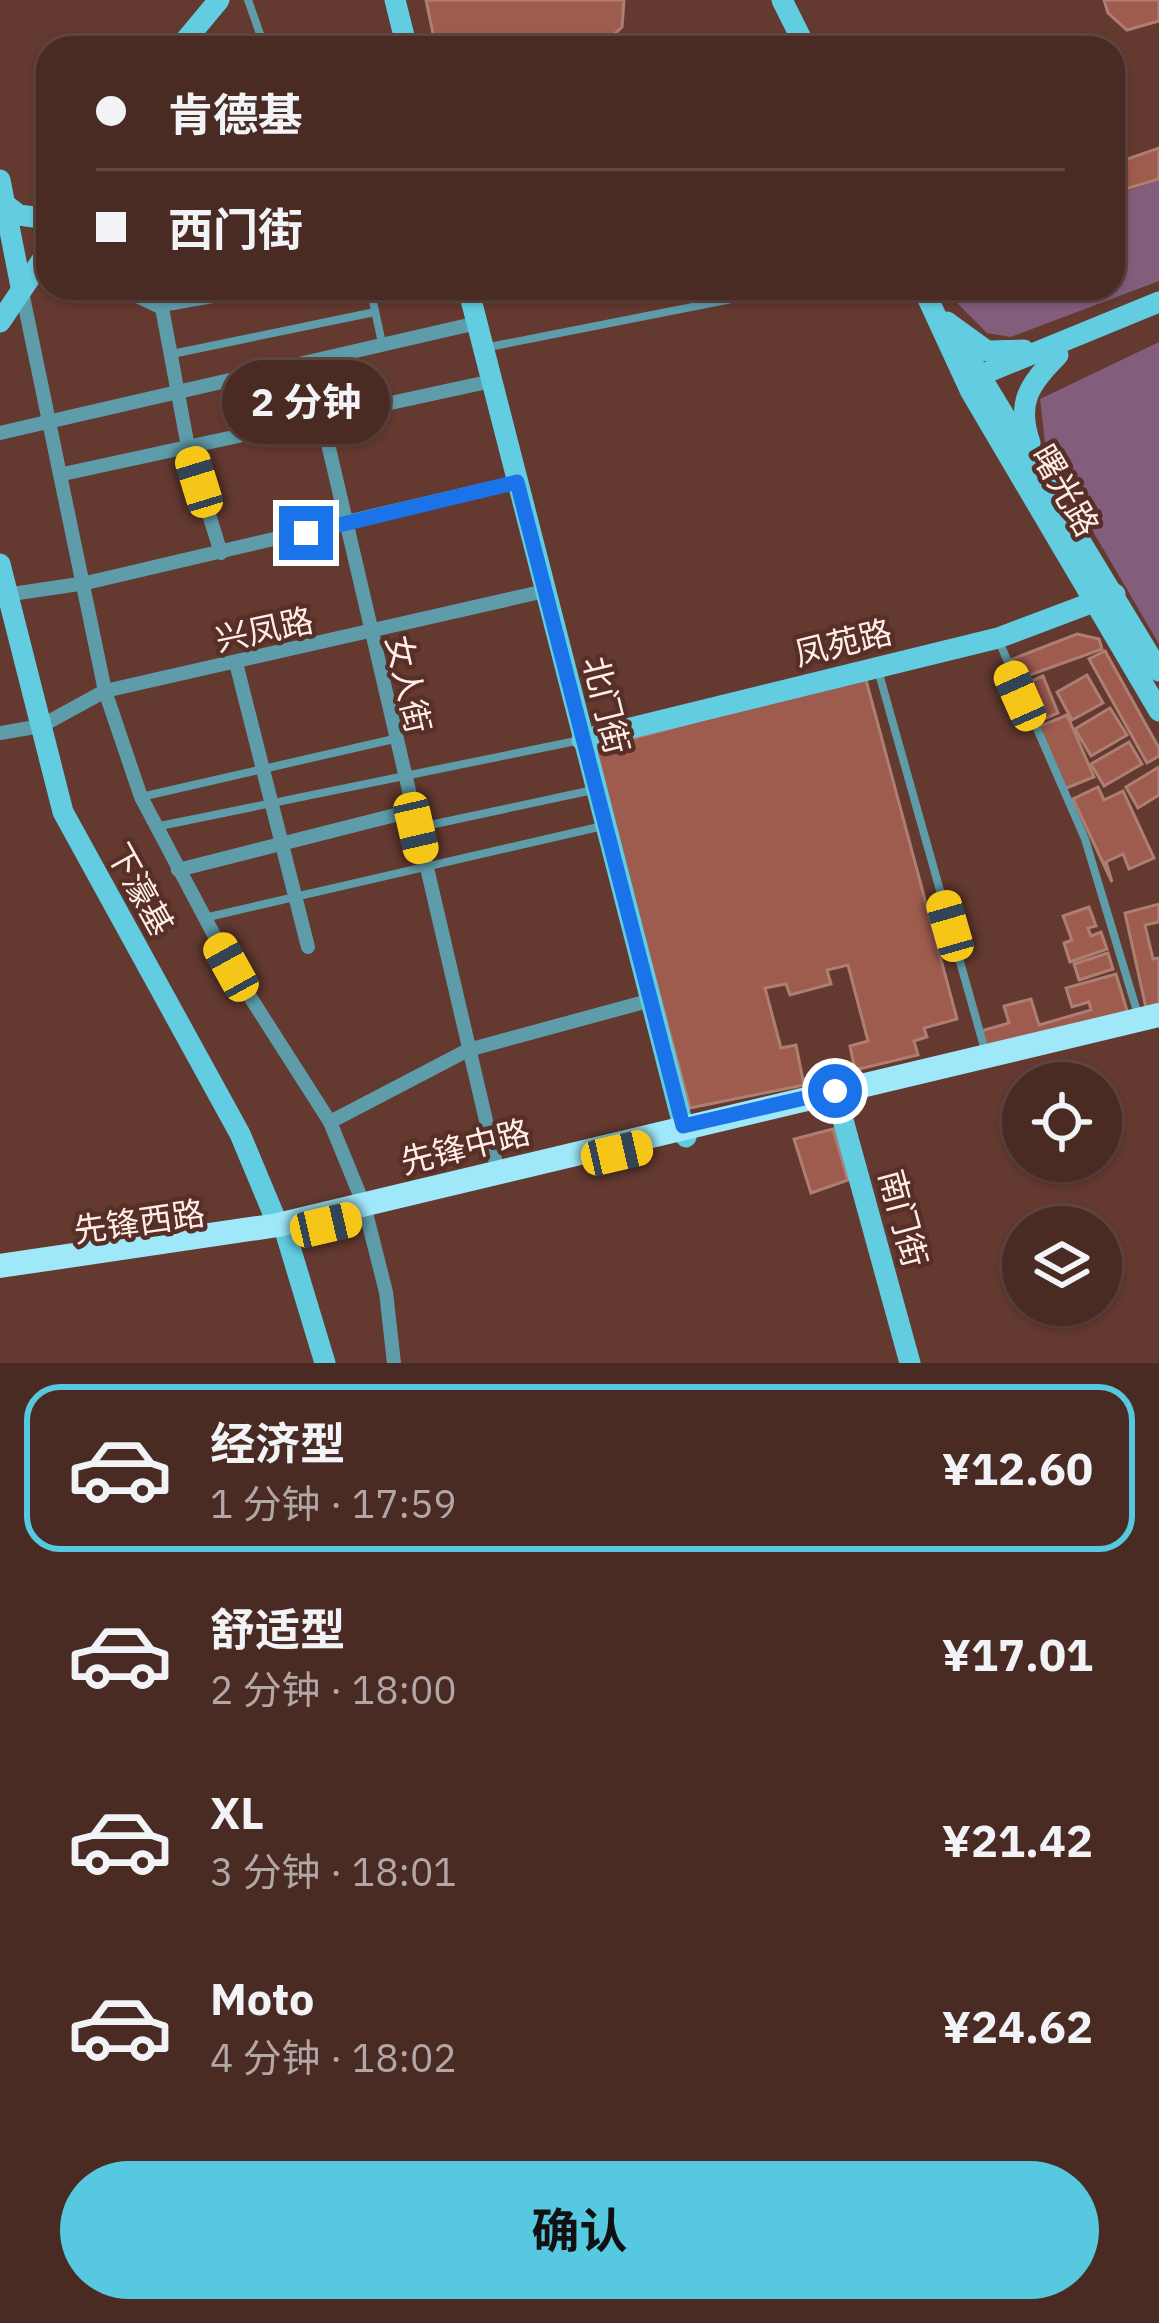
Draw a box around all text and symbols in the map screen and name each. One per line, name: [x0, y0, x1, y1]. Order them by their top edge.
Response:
text: 肯德基: [168, 85, 303, 143]
text: 西门街: [168, 200, 303, 258]
callout: 2 分钟: [222, 359, 390, 443]
text: 2 分钟: [251, 376, 361, 427]
street label: 曙光路: [1023, 436, 1109, 544]
car: [171, 442, 227, 522]
route end: [279, 506, 333, 560]
street label: 兴凤路: [211, 598, 317, 660]
street label: 凤苑路: [790, 609, 896, 675]
street label: 女人街: [377, 631, 441, 737]
street label: 北门街: [574, 652, 640, 758]
car: [989, 656, 1051, 736]
car: [390, 789, 442, 867]
street label: 下濠基: [98, 835, 184, 943]
car: [923, 886, 977, 966]
car: [198, 927, 264, 1007]
map controls: [1002, 1062, 1122, 1326]
button: locate: [1002, 1062, 1122, 1182]
route start: [808, 1064, 862, 1118]
street label: 先锋中路: [396, 1109, 534, 1183]
car: [578, 1127, 656, 1179]
street label: 南门街: [870, 1165, 938, 1271]
street label: 先锋西路: [71, 1191, 207, 1251]
car: [287, 1199, 365, 1251]
button: layers: [1002, 1206, 1122, 1326]
icon: car: [66, 1414, 174, 1522]
text: 经济型: [210, 1414, 345, 1472]
text: ¥12.60: [942, 1439, 1093, 1497]
text: 1 分钟 · 17:59: [210, 1478, 457, 1529]
icon: car: [66, 1600, 174, 1708]
text: 舒适型: [210, 1600, 345, 1658]
text: ¥17.01: [942, 1625, 1093, 1683]
text: 2 分钟 · 18:00: [210, 1664, 457, 1715]
text: XL: [210, 1783, 264, 1841]
icon: car: [66, 1786, 174, 1894]
text: ¥21.42: [942, 1811, 1093, 1869]
text: 3 分钟 · 18:01: [210, 1846, 457, 1897]
text: Moto: [210, 1969, 314, 2027]
icon: car: [66, 1972, 174, 2080]
text: ¥24.62: [942, 1997, 1093, 2055]
text: 4 分钟 · 18:02: [210, 2032, 457, 2083]
button: 确认: [60, 2161, 1099, 2299]

